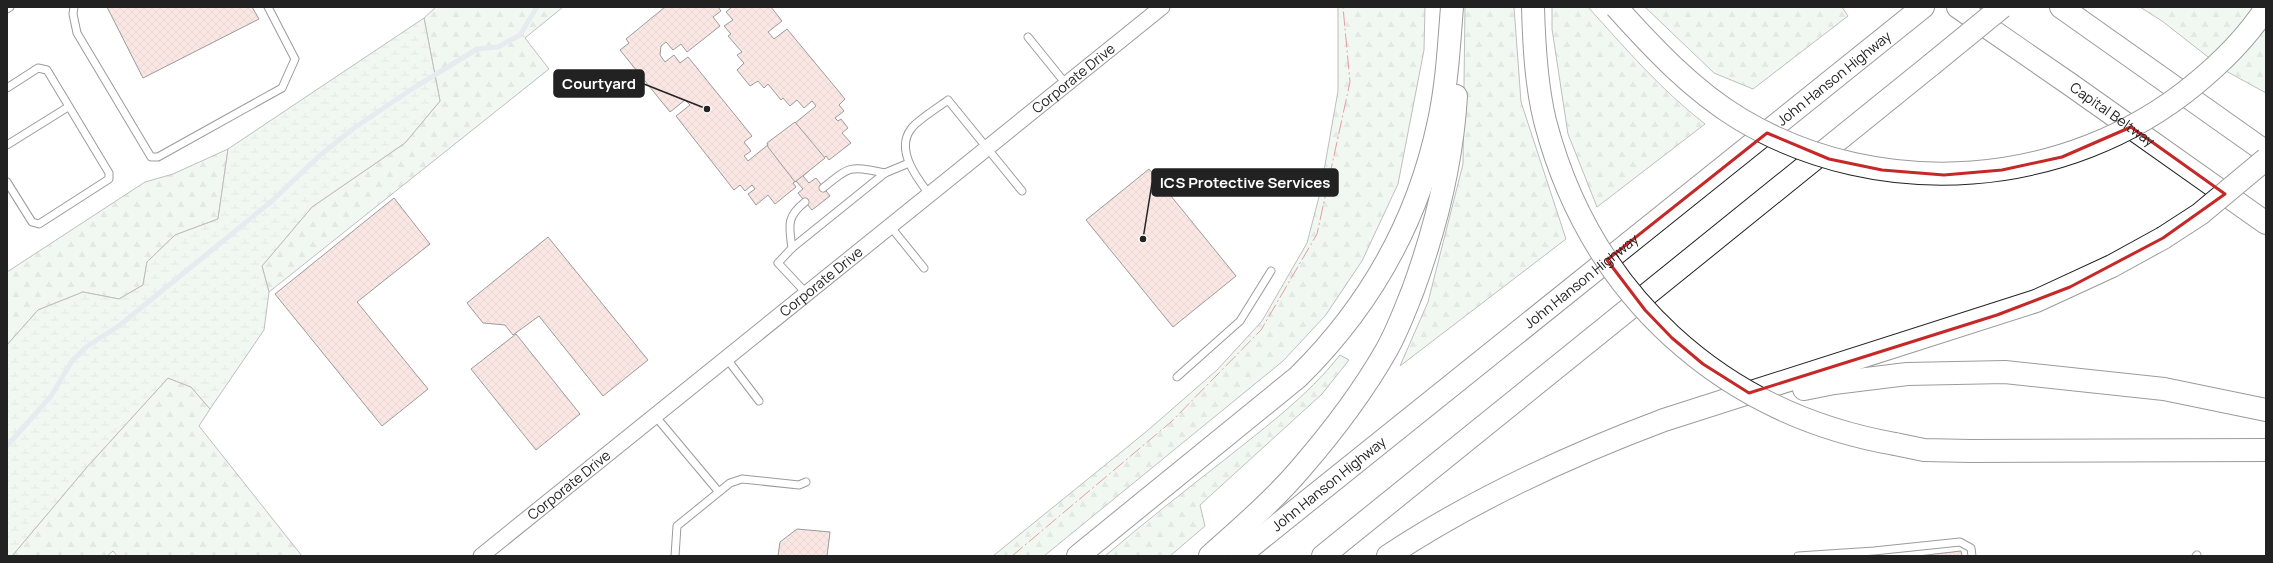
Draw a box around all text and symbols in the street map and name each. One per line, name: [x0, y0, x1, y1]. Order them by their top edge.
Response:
street label: John Hanson Highway: [1773, 26, 1895, 130]
street label: Corporate Drive: [1028, 39, 1119, 117]
callout: Courtyard: [554, 70, 644, 97]
text: Courtyard: [562, 73, 636, 94]
street label: Capital Beltway: [2067, 77, 2159, 151]
callout: ICS Protective Services: [1152, 169, 1338, 196]
text: ICS Protective Services: [1160, 172, 1330, 193]
street label: John Hanson Highway: [1520, 229, 1643, 332]
street label: Corporate Drive: [775, 242, 866, 321]
street label: John Hanson Highway: [1267, 432, 1390, 535]
street label: Corporate Drive: [523, 445, 614, 524]

